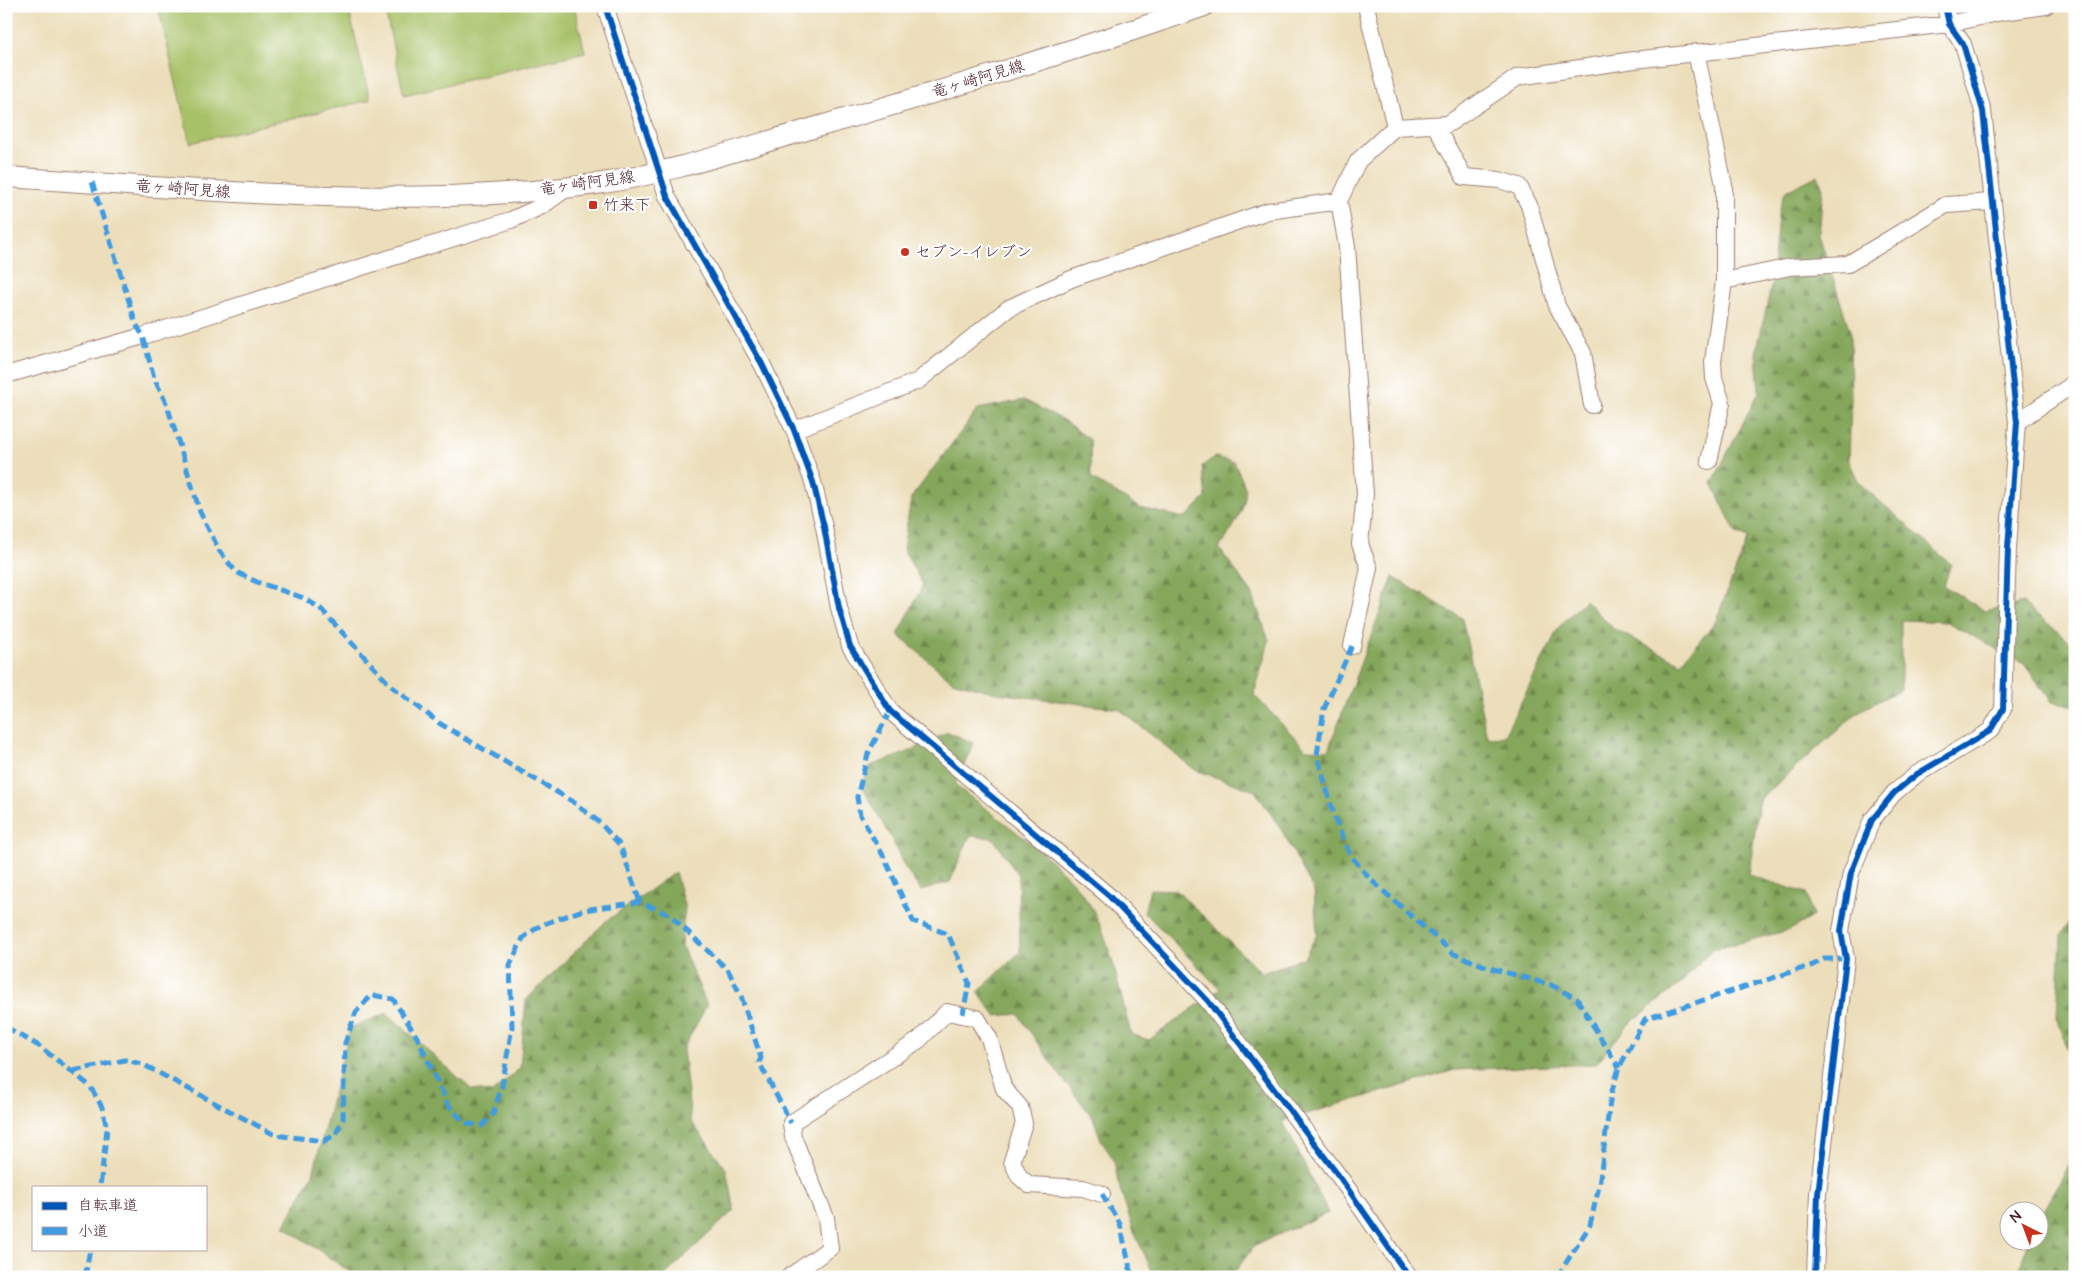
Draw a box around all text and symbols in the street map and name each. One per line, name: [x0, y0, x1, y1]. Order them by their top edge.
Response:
street label: 竜ヶ崎阿見線: [929, 54, 1027, 104]
street label: 竜ヶ崎阿見線: [538, 165, 636, 201]
street label: 竜ヶ崎阿見線: [134, 175, 232, 203]
place label: 竹来下: [603, 194, 651, 216]
marker: 竹来下: [587, 199, 599, 211]
place label: セブン-イレブン: [915, 241, 1032, 263]
marker: セブン-イレブン: [899, 246, 911, 258]
legend: [32, 1186, 208, 1250]
text: 自転車道: [78, 1195, 138, 1216]
north arrow: [1998, 1200, 2048, 1250]
text: N: [2006, 1207, 2026, 1227]
text: 小道: [78, 1221, 108, 1242]

